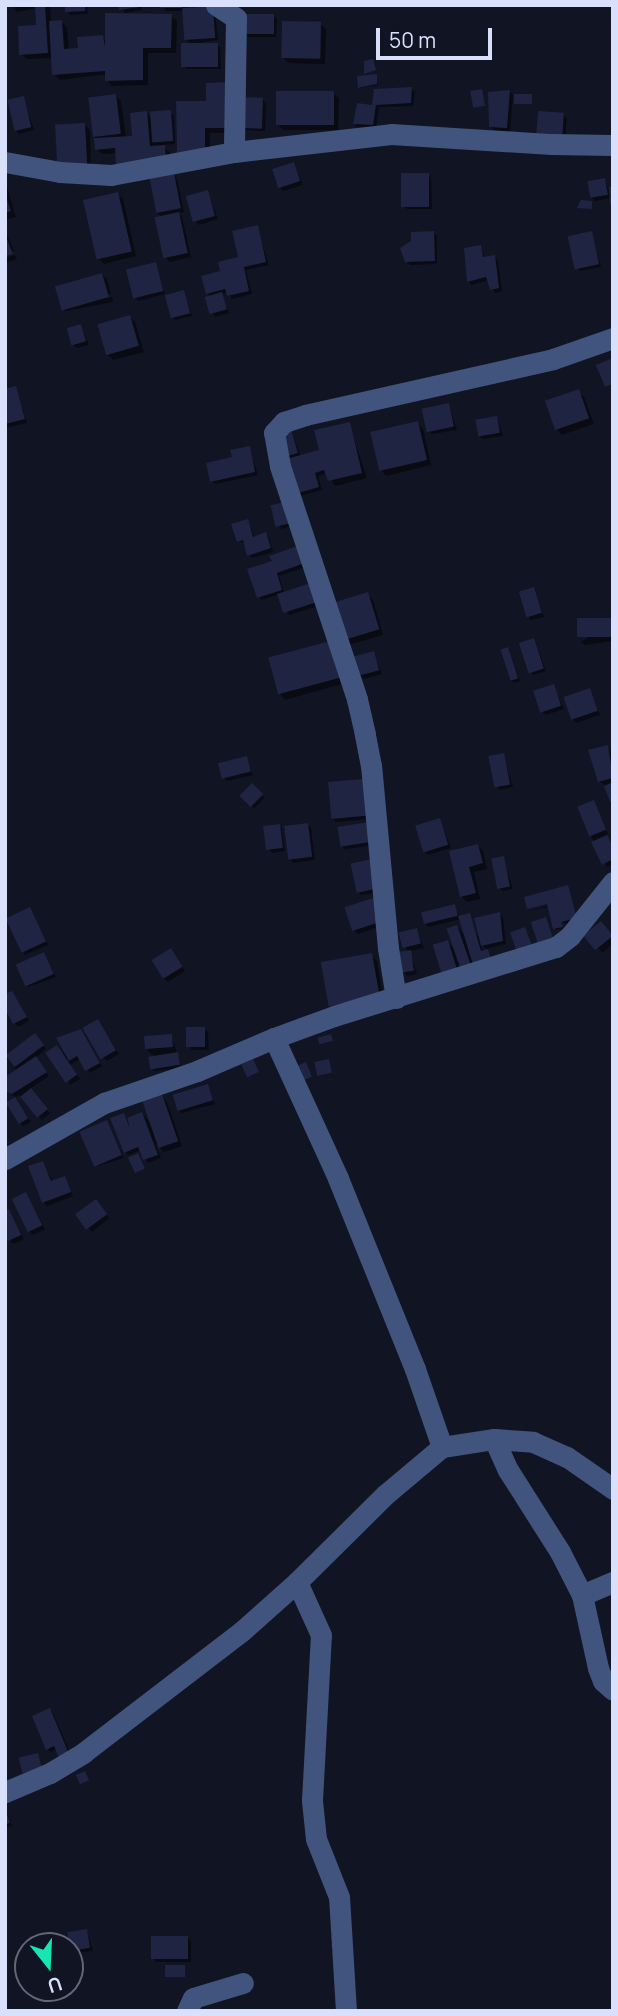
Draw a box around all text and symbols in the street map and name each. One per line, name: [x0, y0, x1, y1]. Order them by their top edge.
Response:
scale bar: [380, 14, 496, 58]
text: 50 m: [389, 26, 436, 54]
north arrow: [14, 1932, 84, 2002]
text: U: [44, 1971, 65, 2000]

